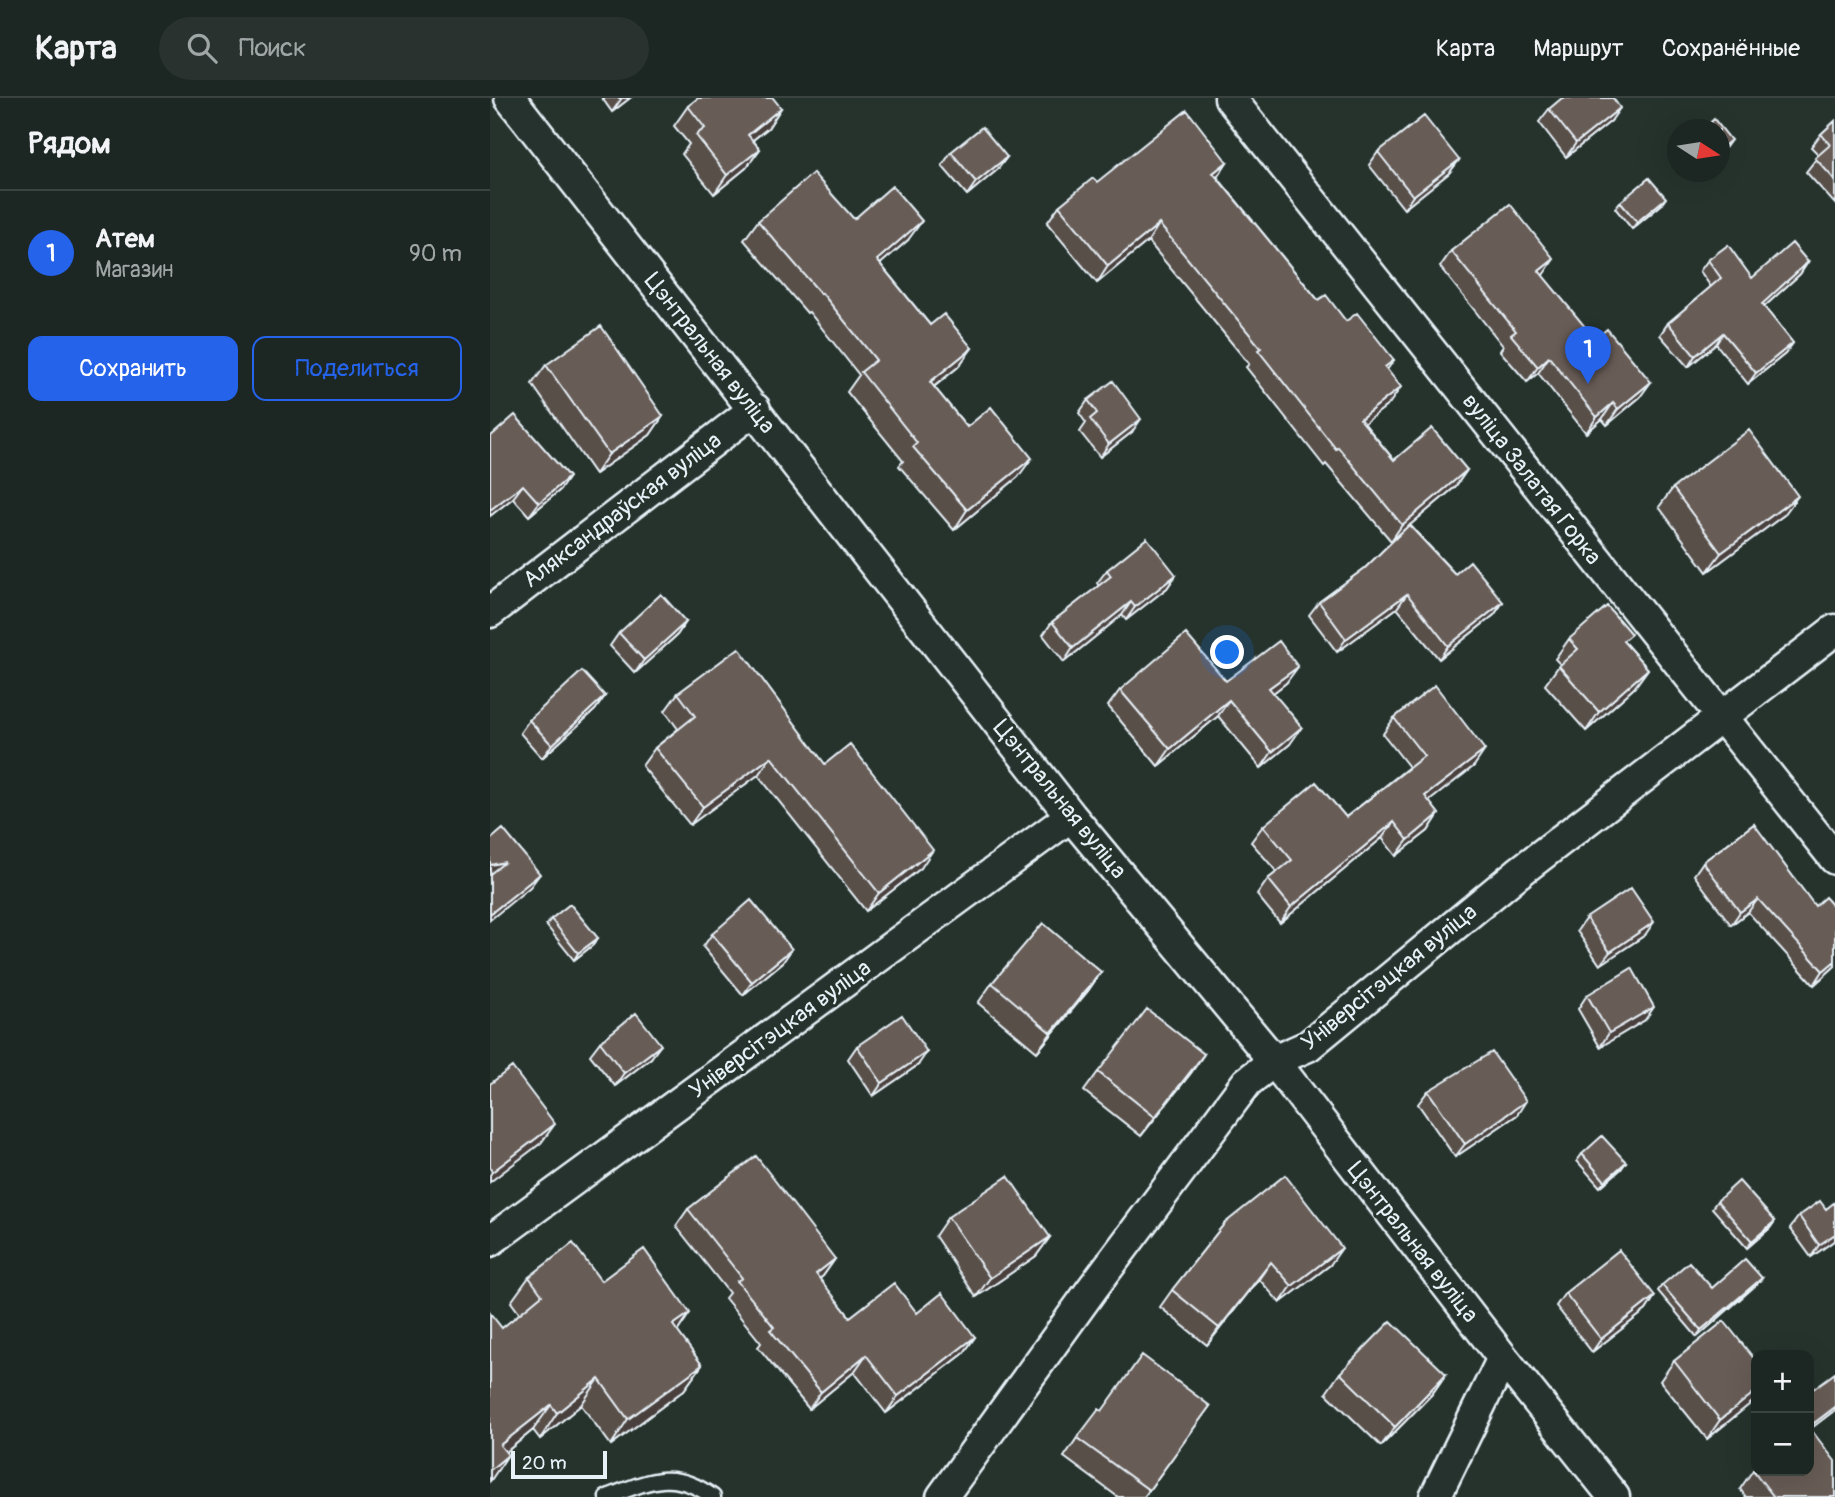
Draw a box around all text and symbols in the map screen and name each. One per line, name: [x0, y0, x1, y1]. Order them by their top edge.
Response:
search box: [159, 17, 649, 80]
text: Карта: [35, 28, 117, 69]
icon: search: [183, 29, 221, 67]
text: Поиск: [239, 32, 307, 64]
text: Карта: [1436, 34, 1495, 63]
text: Маршрут: [1533, 34, 1624, 63]
text: Сохранённые: [1662, 34, 1800, 63]
north arrow: [1667, 119, 1730, 182]
text: Рядом: [28, 125, 111, 162]
text: Атем: [95, 223, 155, 255]
text: 1: [47, 239, 56, 268]
text: 90 m: [409, 239, 462, 268]
text: Магазин: [95, 255, 174, 284]
street label: Цэнтральная вуліца: [638, 267, 782, 439]
pin: 1: [1565, 326, 1611, 384]
button: Сохранить: [28, 336, 238, 401]
button: Поделиться: [252, 336, 462, 401]
street label: вуліца Залатая Горка: [1456, 388, 1608, 570]
street label: Аляксандраўская вуліца: [517, 426, 727, 594]
your location: [1210, 635, 1244, 669]
street label: Цэнтральная вуліца: [987, 714, 1133, 884]
street label: Універсітэцкая вуліца: [1295, 897, 1483, 1057]
street label: Універсітэцкая вуліца: [683, 953, 877, 1105]
street label: Цэнтральная вуліца: [1341, 1156, 1485, 1328]
map controls: [1751, 1350, 1814, 1476]
button: +: [1751, 1350, 1814, 1413]
button: −: [1751, 1413, 1814, 1476]
scale bar: [511, 1448, 607, 1480]
text: 20 m: [522, 1451, 567, 1475]

